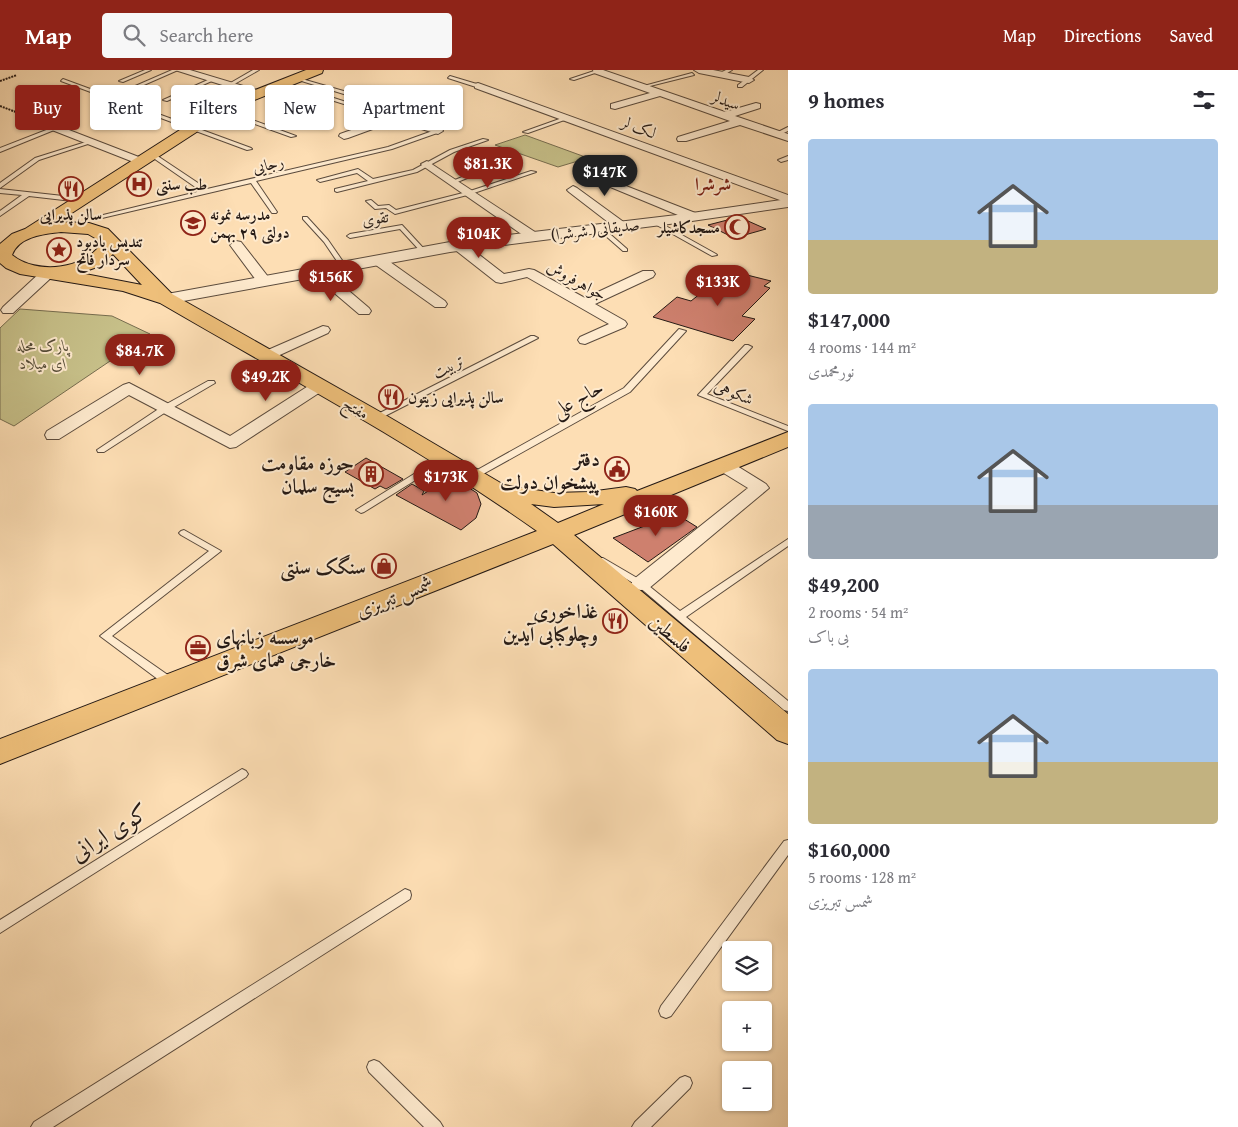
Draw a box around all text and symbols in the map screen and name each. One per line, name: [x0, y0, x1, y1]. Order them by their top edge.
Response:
search box: [102, 13, 452, 58]
text: Map: [25, 18, 72, 53]
icon: search: [120, 21, 148, 49]
text: Search here: [160, 21, 253, 49]
text: Map: [1003, 22, 1036, 49]
text: Directions: [1064, 22, 1141, 49]
text: Saved: [1169, 22, 1213, 49]
street label: سیدلر: [707, 83, 743, 116]
chip: Buy: [15, 85, 80, 130]
chip: Rent: [90, 85, 161, 130]
chip: Filters: [171, 85, 255, 130]
chip: New: [265, 85, 334, 130]
chip: Apartment: [344, 85, 463, 130]
text: 9 homes: [808, 85, 884, 116]
icon: filters: [1190, 86, 1218, 114]
street label: لک لر: [616, 109, 660, 144]
pin: $81.3K: [447, 146, 529, 189]
street label: رجایی: [250, 149, 286, 179]
text: $81.3K: [464, 151, 512, 175]
pin: $147K: [570, 154, 640, 197]
text: $147K: [583, 159, 627, 183]
district label: شرشرا: [695, 170, 731, 197]
hospital icon: طب سنتی: [126, 171, 152, 197]
icon: home: [968, 171, 1058, 261]
place label: طب سنتی: [156, 172, 207, 197]
restaurant icon: سالن پذیرایی: [58, 176, 84, 202]
place label: سالن پذیرایی: [39, 202, 102, 226]
place label: مدرسه نمونه دولتی ۲۹ بهمن: [210, 202, 290, 245]
street label: تقوی: [360, 204, 391, 232]
school or university icon: مدرسه نمونه دولتی ۲۹ بهمن: [180, 210, 206, 236]
street label: (شرشرا )صدیقانی: [549, 212, 641, 246]
mosque icon: مسجدکاشیلر: [724, 214, 750, 240]
place label: مسجدکاشیلر: [656, 215, 720, 239]
pin: $104K: [444, 216, 514, 259]
text: $104K: [457, 221, 501, 245]
place label: تندیس یادبود سردار فاتح: [76, 229, 143, 273]
place icon: تندیس یادبود سردار فاتح: [46, 237, 72, 263]
street label: جواهرفروش: [543, 254, 611, 306]
pin: $156K: [296, 260, 366, 302]
text: $156K: [309, 264, 353, 288]
pin: $133K: [683, 264, 753, 307]
text: $133K: [696, 269, 740, 293]
text: $147,000: [808, 304, 890, 335]
park label: پارک محله ای میلاد: [17, 333, 71, 375]
pin: $84.7K: [99, 334, 181, 376]
text: 4 rooms · 144 m²: [808, 335, 916, 359]
text: $84.7K: [116, 338, 164, 362]
street label: تربیت: [428, 348, 468, 384]
text: نورمحمدی: [808, 359, 854, 383]
pin: $49.2K: [225, 360, 307, 402]
text: $49.2K: [242, 364, 290, 388]
street label: حاج علی: [546, 372, 610, 428]
street label: شکوهی: [711, 373, 757, 411]
restaurant icon: سالن پذیرایی زیتون: [378, 384, 404, 410]
place label: سالن پذیرایی زیتون: [408, 385, 504, 409]
street label: مفتح: [337, 391, 373, 428]
icon: home: [968, 436, 1058, 526]
place label: دفتر پیشخوان دولت: [500, 444, 600, 496]
place label: حوزه مقاومت بسیج سلمان: [261, 448, 355, 504]
public building icon: دفتر پیشخوان دولت: [604, 456, 630, 482]
pin: $173K: [411, 460, 481, 502]
building icon: حوزه مقاومت بسیج سلمان: [358, 461, 384, 487]
text: $173K: [424, 464, 468, 488]
pin: $160K: [621, 494, 691, 537]
text: $160K: [634, 499, 678, 523]
place label: سنگک سنتی: [280, 552, 366, 582]
shop icon: سنگک سنتی: [371, 553, 397, 579]
street label: شمس تبریزی: [351, 567, 437, 625]
text: $49,200: [808, 569, 879, 600]
place label: غذاخوری وچلوکبابی آیدین: [503, 596, 598, 649]
text: 2 rooms · 54 m²: [808, 600, 908, 624]
street label: فلسطین: [644, 607, 698, 659]
restaurant icon: غذاخوری وچلوکبابی آیدین: [602, 608, 628, 634]
place label: موسسه زبانهای خارجی همای شرق: [216, 622, 336, 674]
text: بی باک: [808, 624, 849, 648]
office icon: موسسه زبانهای خارجی همای شرق: [185, 635, 211, 661]
icon: home: [968, 701, 1058, 791]
street label: کوی ایرانی: [63, 794, 155, 870]
text: $160,000: [808, 834, 890, 865]
text: 5 rooms · 128 m²: [808, 865, 916, 889]
text: شمس تبریزی: [808, 889, 873, 913]
map controls: [722, 941, 772, 1111]
button: layers: [722, 941, 772, 991]
button: +: [722, 1001, 772, 1051]
button: −: [722, 1061, 772, 1111]

